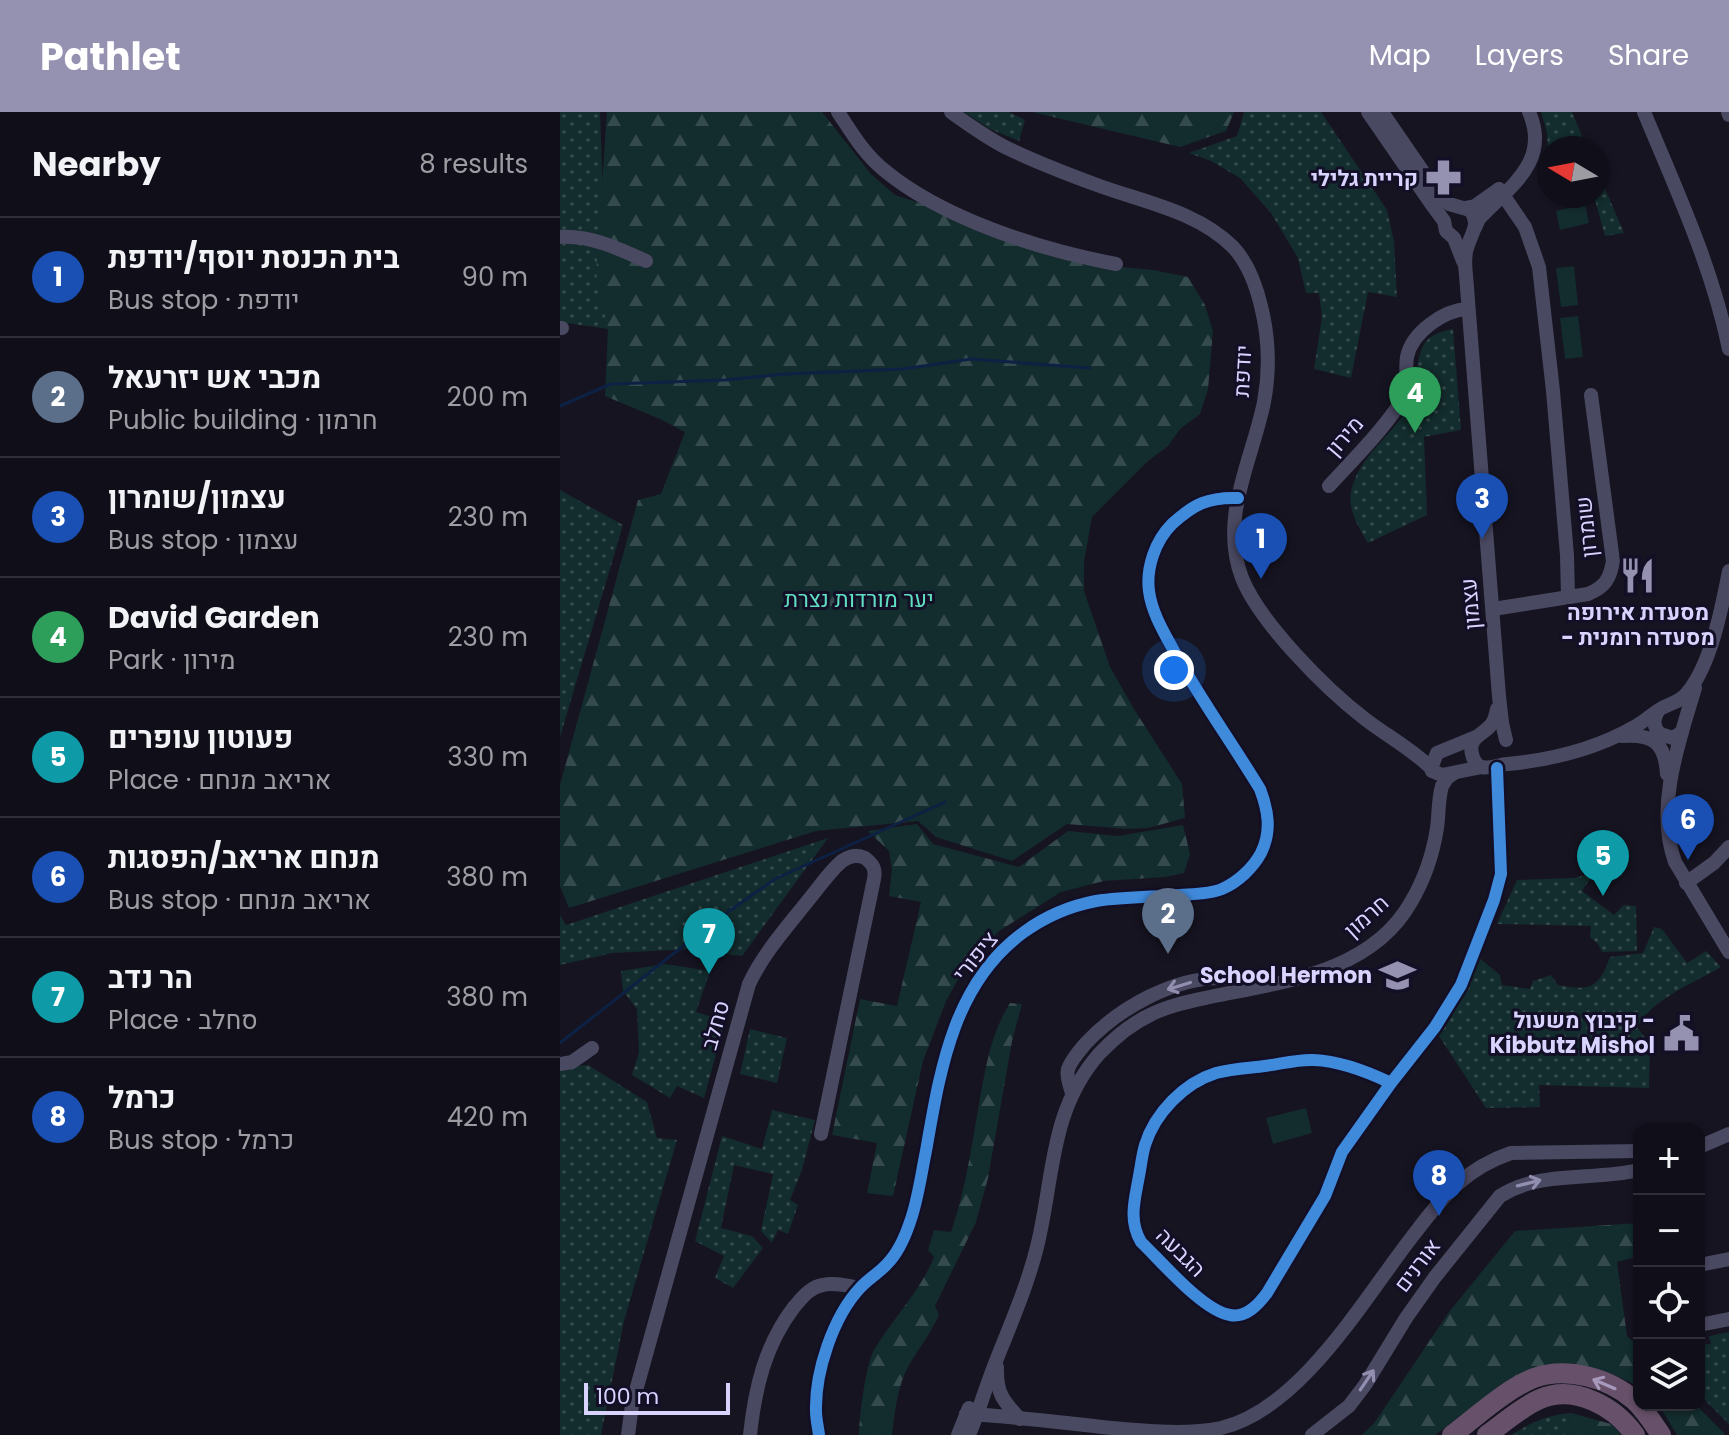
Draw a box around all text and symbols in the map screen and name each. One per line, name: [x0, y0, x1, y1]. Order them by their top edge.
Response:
text: Pathlet: [40, 30, 181, 83]
text: Map: [1369, 36, 1431, 75]
text: Layers: [1475, 36, 1564, 75]
text: Share: [1608, 36, 1689, 75]
north arrow: [1537, 136, 1609, 208]
text: Nearby: [32, 140, 161, 188]
text: 8 results: [419, 146, 528, 182]
pharmacy icon: קריית גלילי: [1425, 159, 1463, 197]
place label: קריית גלילי: [1311, 163, 1418, 194]
text: בית הכנסת יוסף/יודפת: [108, 236, 399, 279]
text: 1: [53, 259, 63, 295]
text: 90 m: [462, 259, 528, 295]
text: Bus stop · יודפת: [108, 282, 299, 318]
street label: יודפת: [1226, 344, 1259, 398]
text: מכבי אש יזרעאל: [108, 356, 321, 399]
pin: 4: [1389, 367, 1441, 433]
text: 2: [51, 379, 65, 415]
text: 200 m: [447, 379, 528, 415]
text: Public building · חרמון: [108, 402, 378, 438]
street label: מירון: [1318, 409, 1371, 463]
pin: 3: [1456, 473, 1508, 539]
text: עצמון/שומרון: [108, 476, 286, 519]
street label: שומרון: [1568, 495, 1605, 559]
text: 3: [50, 499, 66, 535]
text: 230 m: [448, 499, 528, 535]
pin: 1: [1235, 513, 1287, 579]
text: Bus stop · עצמון: [108, 522, 299, 558]
restaurant icon: מסעדת אירופה - מסעדה רומנית: [1619, 557, 1657, 595]
street label: עצמון: [1453, 577, 1488, 631]
park label: יער מורדות נצרת: [784, 584, 934, 615]
text: David Garden: [108, 596, 320, 639]
place label: מסעדת אירופה - מסעדה רומנית: [1561, 597, 1715, 653]
text: 4: [49, 619, 67, 655]
text: 230 m: [448, 619, 528, 655]
text: Park · מירון: [108, 642, 235, 678]
your location: [1154, 650, 1194, 690]
text: פעוטון עופרים: [108, 716, 293, 759]
text: 5: [50, 739, 66, 775]
text: 330 m: [447, 739, 528, 775]
text: Place · אריאב מנחם: [108, 762, 331, 798]
pin: 6: [1662, 794, 1714, 860]
pin: 5: [1577, 830, 1629, 896]
text: מנחם אריאב/הפסגות: [108, 836, 380, 879]
text: 6: [50, 859, 66, 895]
text: 380 m: [446, 859, 528, 895]
text: Bus stop · אריאב מנחם: [108, 882, 371, 918]
pin: 2: [1142, 888, 1194, 954]
street label: חרמון: [1337, 888, 1396, 945]
pin: 7: [683, 908, 735, 974]
street label: ציפורי: [946, 925, 1005, 988]
text: הר נדב: [108, 956, 193, 999]
school or university icon: School Hermon: [1379, 956, 1417, 994]
place label: School Hermon: [1200, 960, 1372, 991]
text: 7: [51, 979, 65, 1015]
text: 380 m: [446, 979, 528, 1015]
one-way arrow: [1167, 979, 1193, 994]
street label: סחלב: [694, 997, 737, 1054]
text: Place · סחלב: [108, 1002, 258, 1038]
place label: קיבוץ משעול - Kibbutz Mishol: [1490, 1005, 1655, 1061]
public building icon: קיבוץ משעול - Kibbutz Mishol: [1662, 1014, 1700, 1052]
text: כרמל: [108, 1076, 176, 1119]
text: 8: [50, 1099, 66, 1135]
text: 420 m: [447, 1099, 528, 1135]
text: Bus stop · כרמל: [108, 1122, 294, 1158]
map controls: [1633, 1123, 1705, 1411]
button: +: [1633, 1123, 1705, 1195]
pin: 8: [1413, 1150, 1465, 1216]
one-way arrow: [1516, 1175, 1542, 1190]
button: −: [1633, 1195, 1705, 1267]
street label: הגבעה: [1149, 1221, 1212, 1284]
street label: אורנים: [1387, 1232, 1448, 1299]
button: locate: [1633, 1267, 1705, 1339]
button: layers: [1633, 1339, 1705, 1411]
one-way arrow: [1359, 1370, 1375, 1392]
one-way arrow: [1593, 1375, 1617, 1390]
scale bar: [584, 1379, 730, 1415]
text: 100 m: [596, 1381, 659, 1412]

